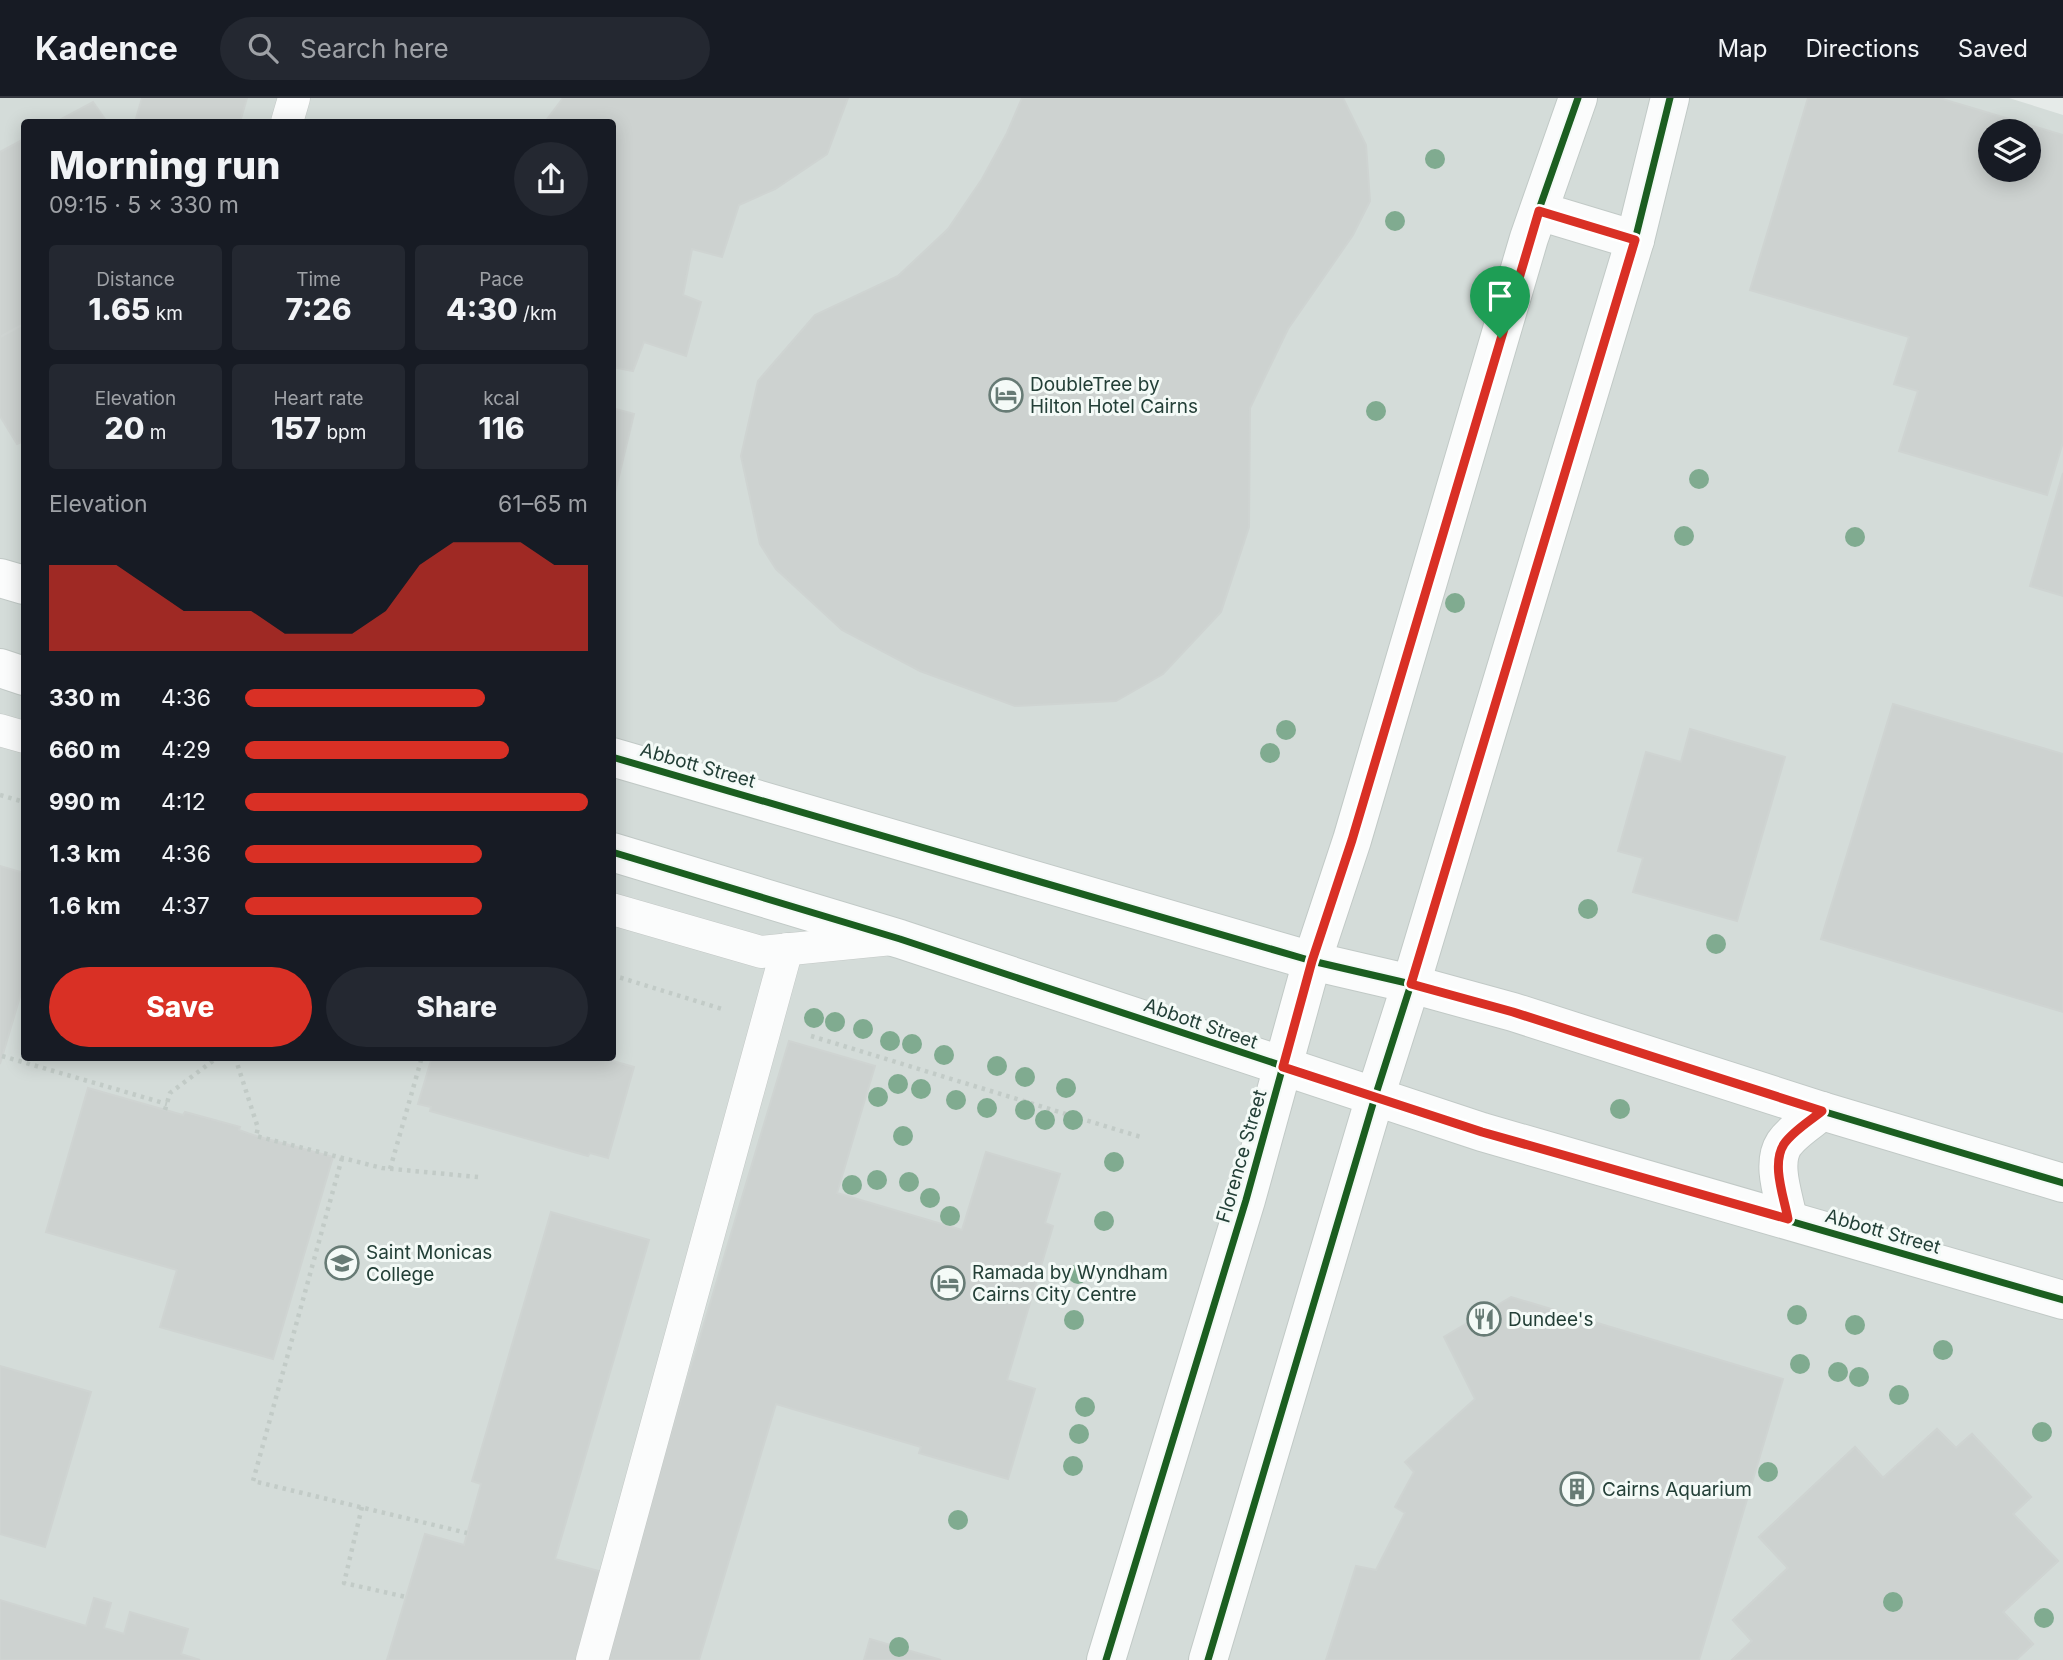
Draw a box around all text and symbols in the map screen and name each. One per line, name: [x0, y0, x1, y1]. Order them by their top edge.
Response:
search box: [220, 17, 710, 80]
text: Kadence: [35, 28, 178, 68]
icon: search: [244, 29, 282, 67]
text: Search here: [300, 33, 449, 64]
text: Map: [1718, 34, 1767, 63]
text: Directions: [1805, 34, 1920, 63]
text: Saved: [1958, 34, 2028, 63]
map controls: [1978, 119, 2041, 182]
button: layers: [1978, 119, 2041, 182]
text: Morning run: [49, 142, 280, 188]
button: share: [514, 142, 588, 216]
text: 09:15 · 5 × 330 m: [49, 191, 239, 219]
pin: [1470, 266, 1530, 338]
text: Distance: [96, 268, 175, 291]
text: Time: [296, 268, 341, 291]
text: Pace: [479, 268, 524, 291]
icon: arrive: [1481, 277, 1519, 315]
text: 1.65: [88, 291, 150, 327]
text: 7:26: [285, 291, 352, 327]
text: 4:30: [446, 291, 518, 327]
text: km: [150, 302, 183, 325]
text: /km: [518, 302, 557, 325]
place label: DoubleTree by Hilton Hotel Cairns: [1030, 373, 1198, 418]
hotel icon: DoubleTree by Hilton Hotel Cairns: [987, 376, 1025, 414]
text: Elevation: [95, 387, 176, 410]
text: Heart rate: [274, 387, 364, 410]
text: kcal: [483, 387, 520, 410]
text: 20: [105, 410, 144, 446]
text: 157: [271, 410, 321, 446]
text: 116: [478, 410, 525, 446]
text: m: [144, 421, 166, 444]
text: bpm: [321, 421, 366, 444]
text: Elevation: [49, 490, 148, 518]
text: 61–65 m: [498, 490, 588, 518]
text: 330 m: [49, 684, 121, 712]
text: 4:36: [161, 684, 211, 712]
text: 660 m: [49, 736, 121, 764]
text: 4:29: [161, 736, 211, 764]
street label: Abbott Street: [638, 738, 758, 793]
text: 990 m: [49, 788, 121, 816]
text: 4:12: [161, 788, 206, 816]
text: 1.3 km: [49, 840, 121, 868]
text: 4:36: [161, 840, 211, 868]
text: 1.6 km: [49, 892, 121, 920]
text: 4:37: [161, 892, 210, 920]
button: Save: [49, 967, 312, 1047]
button: Share: [326, 967, 588, 1047]
street label: Abbott Street: [1141, 993, 1261, 1054]
street label: Florence Street: [1212, 1087, 1271, 1225]
street label: Abbott Street: [1823, 1204, 1943, 1259]
place label: Saint Monicas College: [366, 1241, 492, 1286]
school or university icon: Saint Monicas College: [323, 1244, 361, 1282]
place label: Ramada by Wyndham Cairns City Centre: [972, 1261, 1168, 1306]
hotel icon: Ramada by Wyndham Cairns City Centre: [929, 1264, 967, 1302]
restaurant icon: Dundee's: [1465, 1300, 1503, 1338]
place label: Dundee's: [1508, 1308, 1593, 1331]
building icon: Cairns Aquarium: [1558, 1470, 1596, 1508]
place label: Cairns Aquarium: [1602, 1478, 1752, 1501]

